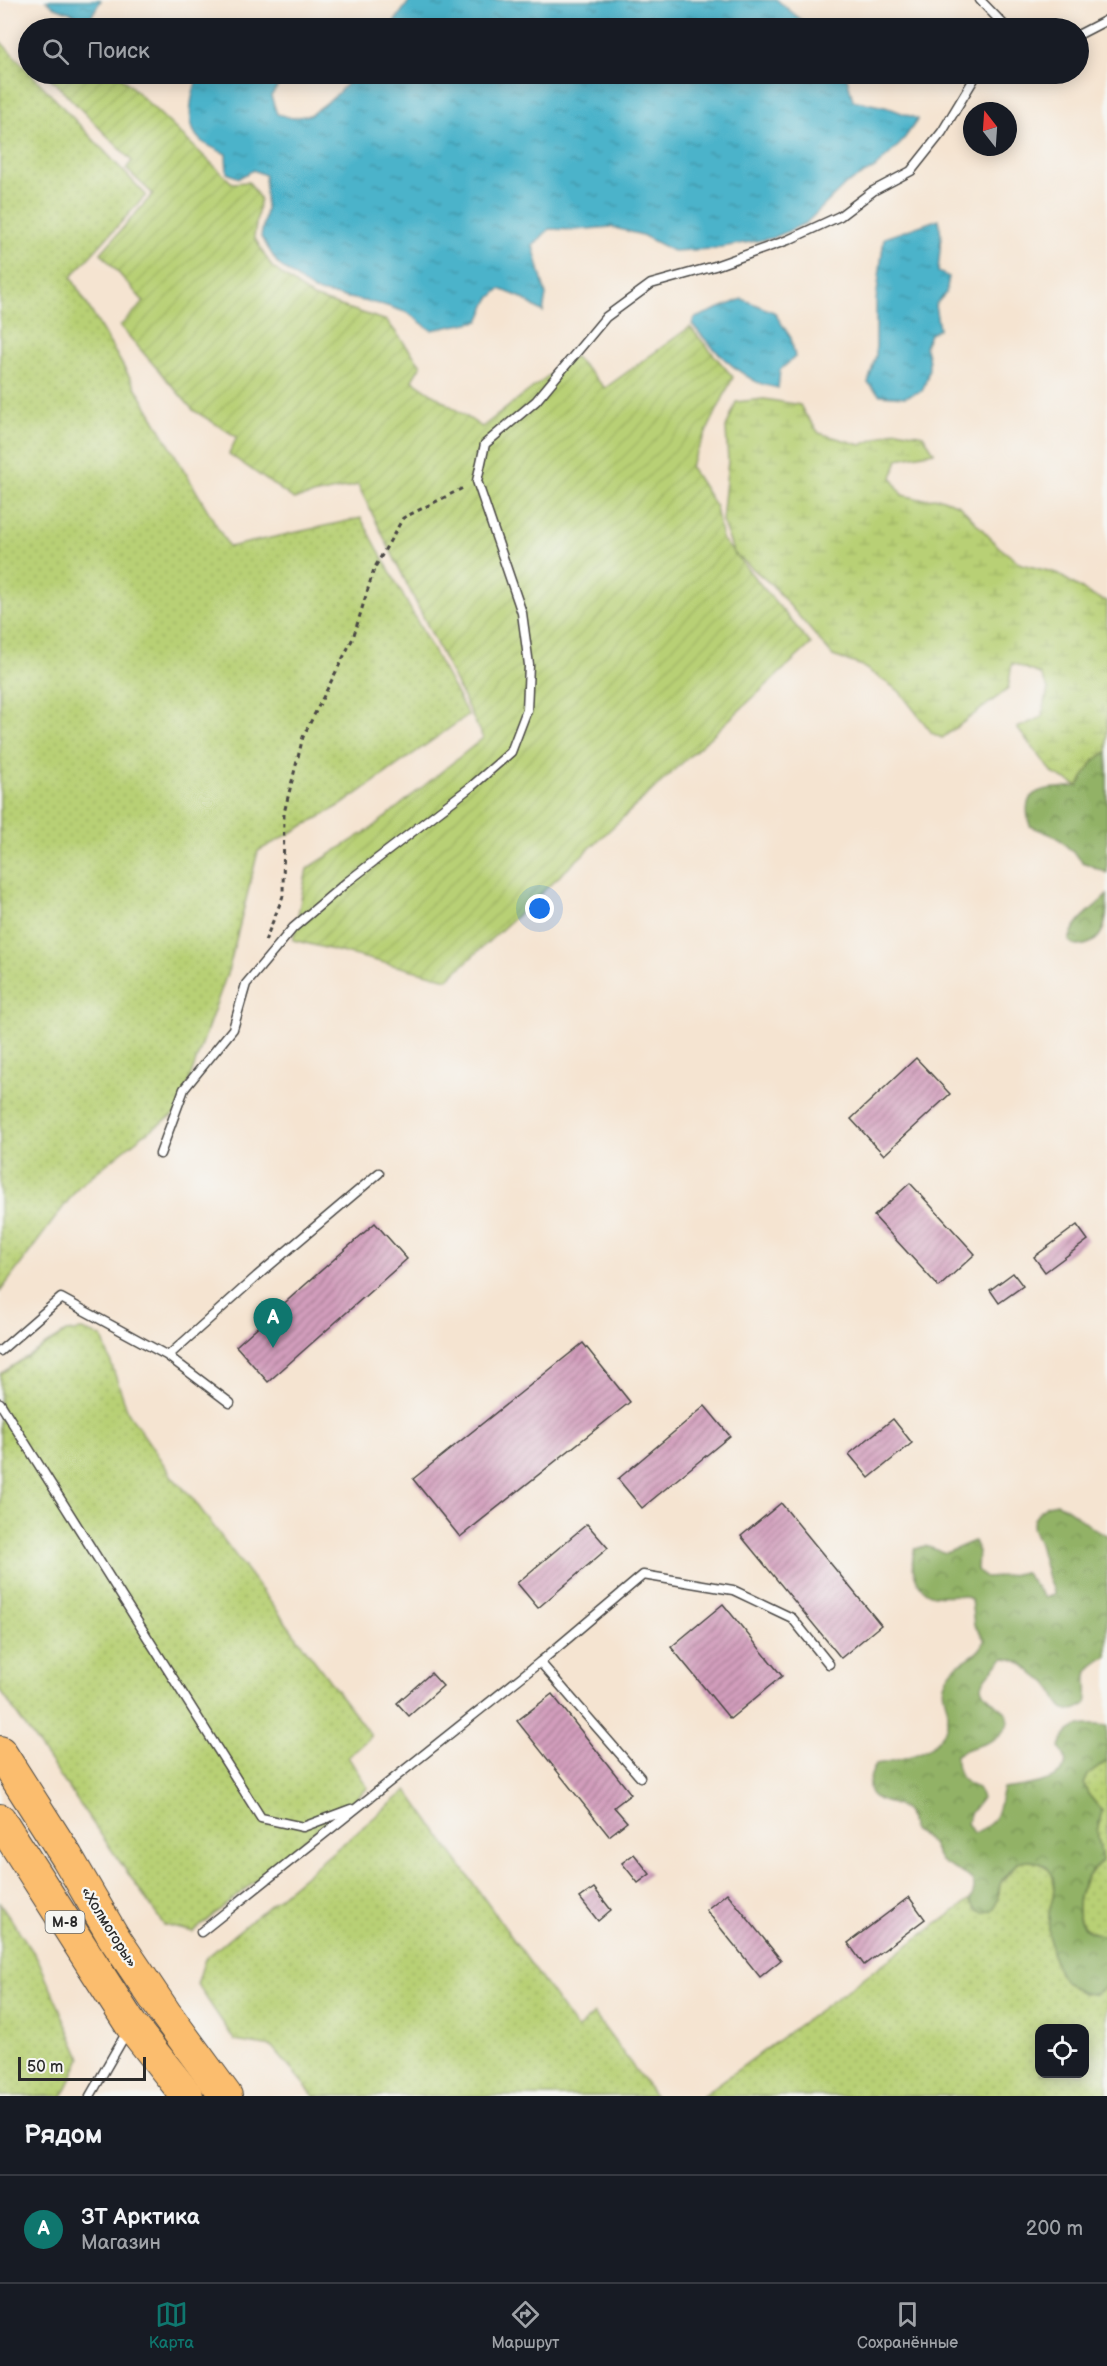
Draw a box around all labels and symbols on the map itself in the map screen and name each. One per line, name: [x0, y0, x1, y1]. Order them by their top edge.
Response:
north arrow: [963, 102, 1017, 156]
your location: [525, 894, 554, 923]
pin: A: [254, 1298, 292, 1348]
street label: «Холмогоры»: [76, 1883, 141, 1971]
road number: М-8: [46, 1911, 84, 1933]
scale bar: [18, 2054, 146, 2082]

